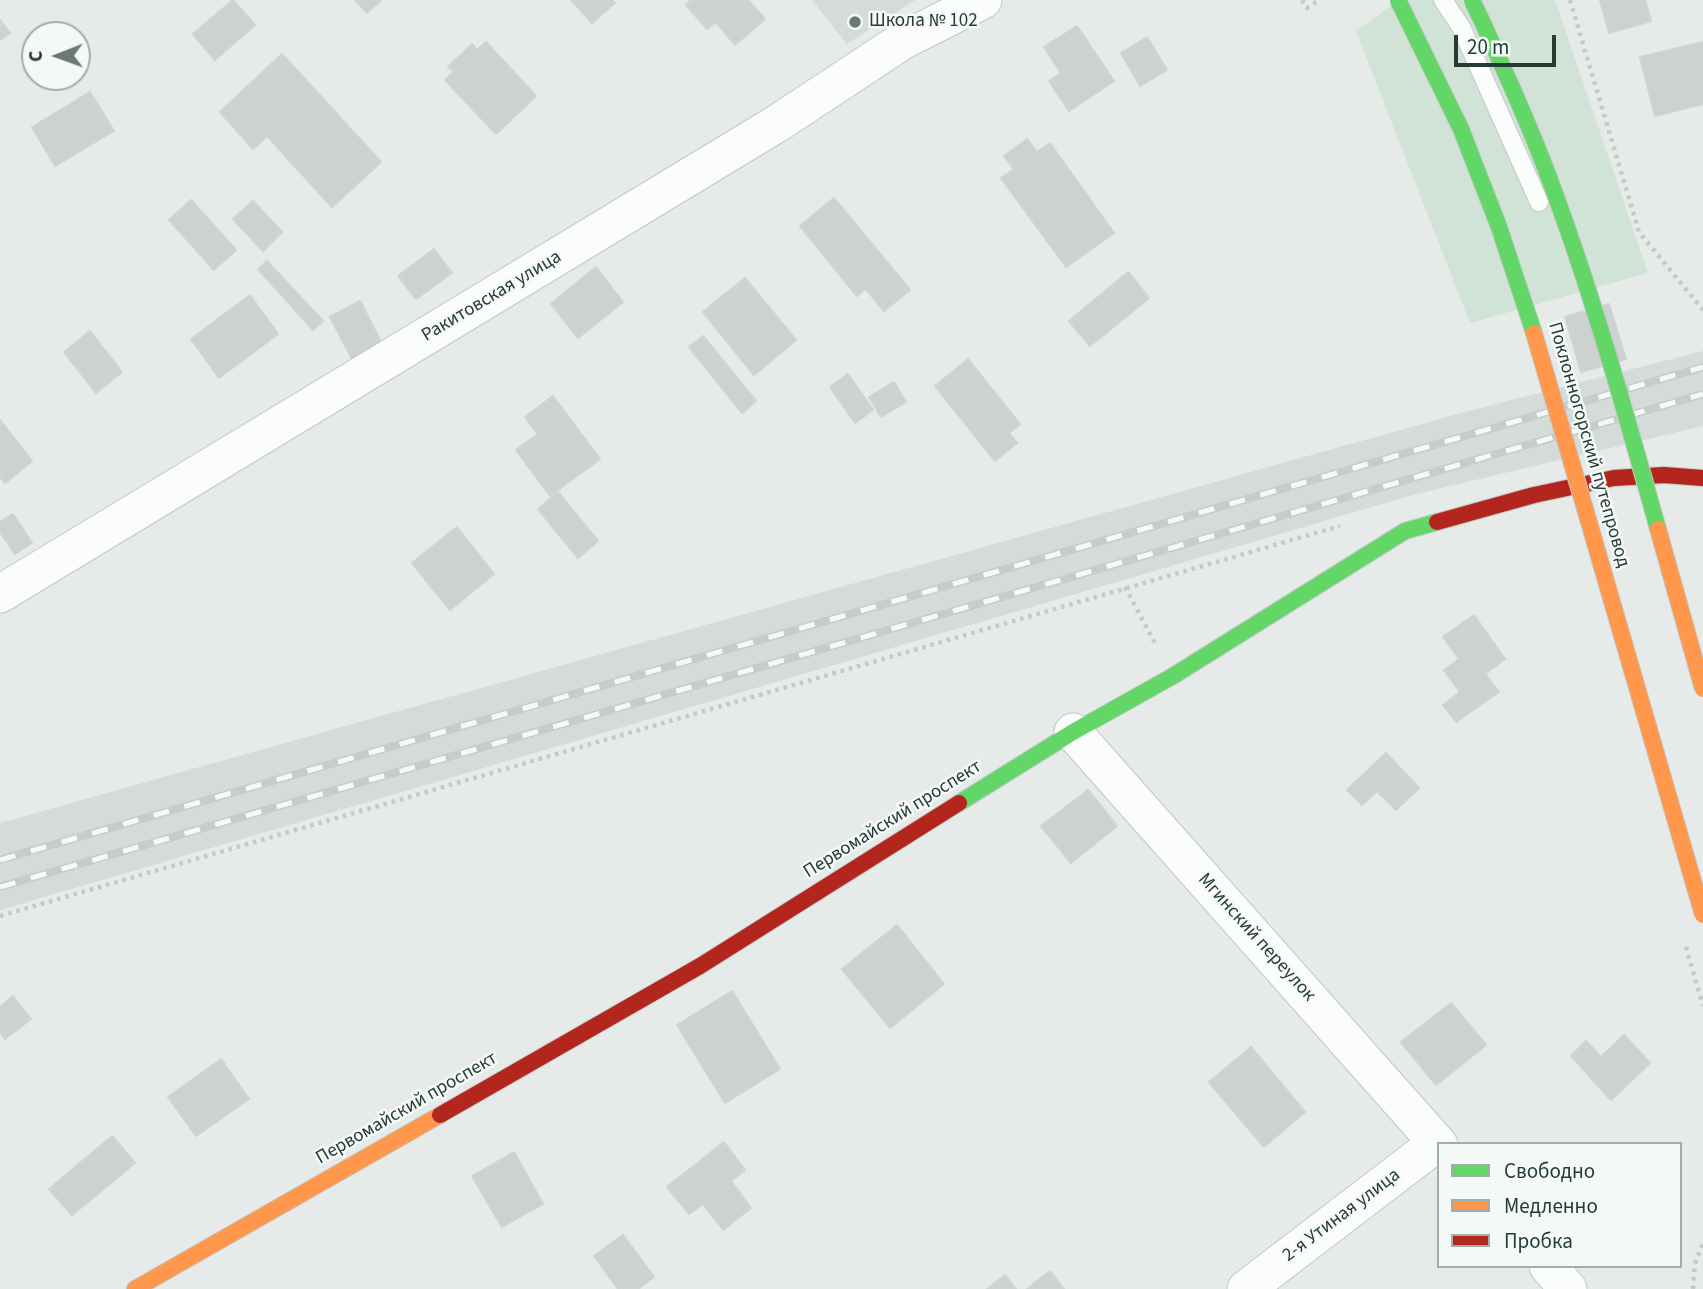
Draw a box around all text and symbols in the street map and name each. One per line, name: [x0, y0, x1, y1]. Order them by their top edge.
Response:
place label: Школа № 102: [869, 11, 978, 33]
marker: Школа № 102: [847, 14, 863, 30]
north arrow: [21, 21, 91, 91]
scale bar: [1458, 21, 1560, 65]
text: 20 m: [1467, 32, 1509, 62]
text: С: [23, 51, 50, 62]
street label: Ракитовская улица: [418, 246, 566, 348]
street label: Поклонногорский путепровод: [1542, 320, 1634, 570]
street label: Первомайский проспект: [800, 756, 986, 884]
street label: Мгинский переулок: [1192, 869, 1320, 1007]
street label: Первомайский проспект: [312, 1048, 502, 1170]
legend: [1437, 1142, 1682, 1268]
text: Свободно: [1504, 1156, 1595, 1186]
street label: 2-я Утиная улица: [1279, 1164, 1405, 1268]
text: Медленно: [1504, 1191, 1598, 1221]
text: Пробка: [1504, 1226, 1573, 1256]

